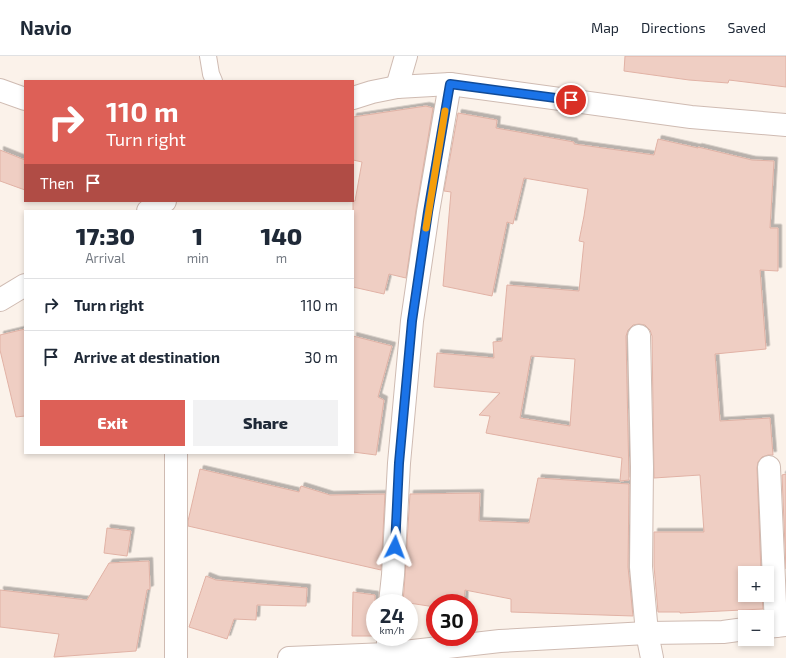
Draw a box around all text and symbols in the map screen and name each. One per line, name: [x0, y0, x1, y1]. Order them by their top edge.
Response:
text: Navio: [20, 16, 72, 39]
text: Map: [591, 19, 619, 36]
text: Directions: [641, 19, 706, 36]
text: Saved: [728, 19, 766, 36]
pin: [554, 83, 588, 117]
icon: arrive: [560, 89, 582, 111]
text: 110 m: [106, 94, 179, 128]
icon: right: [40, 96, 92, 148]
text: Turn right: [106, 128, 186, 150]
icon: arrive: [82, 172, 104, 194]
text: Then: [40, 174, 74, 192]
text: 17:30: [76, 221, 135, 250]
text: 1: [192, 221, 203, 250]
text: 140: [260, 221, 302, 250]
text: Arrival: [86, 250, 125, 266]
text: min: [187, 250, 209, 266]
text: m: [276, 250, 287, 266]
icon: right: [40, 294, 62, 316]
text: Turn right: [74, 296, 144, 314]
text: 110 m: [301, 296, 338, 314]
icon: arrive: [40, 346, 62, 368]
text: Arrive at destination: [74, 348, 220, 366]
text: 30 m: [304, 348, 338, 366]
button: Exit: [40, 400, 185, 446]
button: Share: [193, 400, 338, 446]
position arrow: [374, 526, 416, 568]
map controls: [738, 566, 774, 646]
button: +: [738, 566, 774, 602]
speed limit sign: 30: [426, 594, 478, 646]
text: 24: [380, 603, 404, 627]
button: −: [738, 610, 774, 646]
text: km/h: [380, 624, 404, 636]

